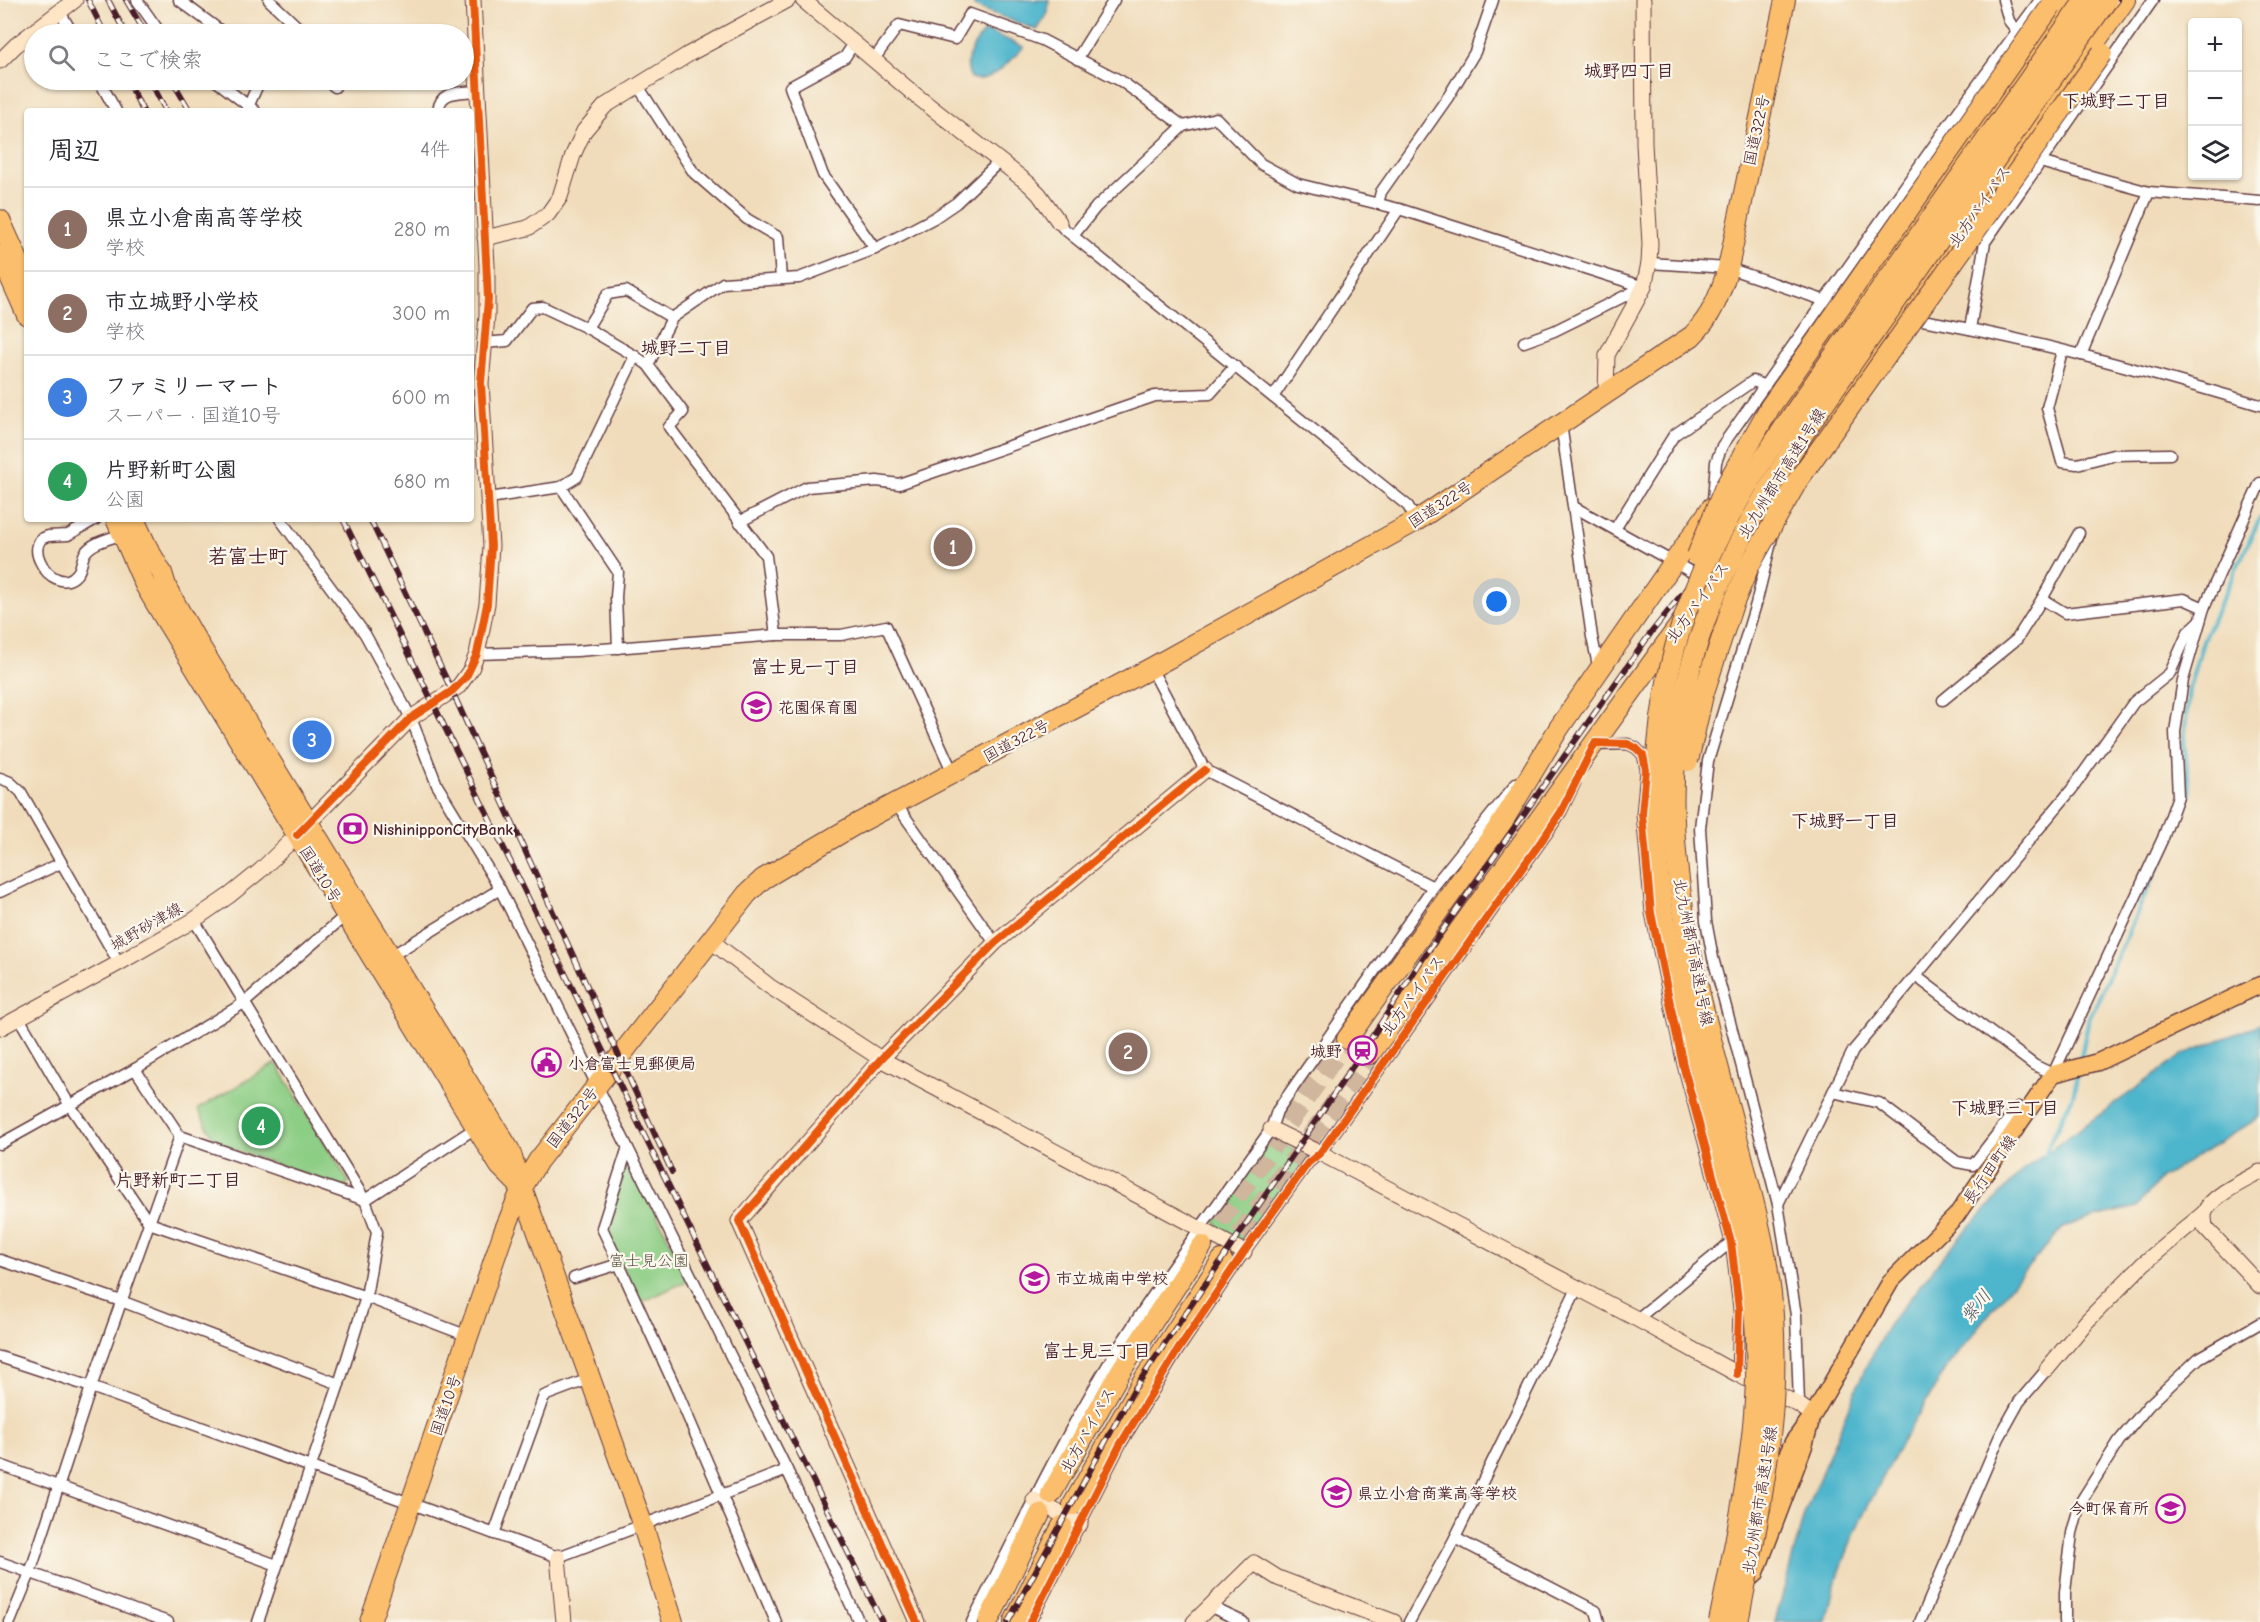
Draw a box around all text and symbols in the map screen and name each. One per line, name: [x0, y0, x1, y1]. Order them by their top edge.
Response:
map controls: [2188, 18, 2242, 180]
button: +: [2188, 18, 2242, 72]
search box: [24, 24, 474, 90]
icon: search: [45, 41, 78, 74]
text: ここで検索: [93, 47, 203, 73]
district label: 城野四丁目: [1584, 61, 1674, 82]
button: −: [2188, 72, 2242, 126]
district label: 下城野二丁目: [2062, 91, 2170, 112]
street label: 国道322号: [1741, 93, 1773, 168]
button: layers: [2188, 126, 2242, 180]
text: 周辺: [48, 136, 100, 166]
text: 4件: [420, 138, 450, 161]
street label: 北方バイパス: [1945, 162, 2015, 251]
text: 県立小倉南高等学校: [105, 205, 303, 231]
text: 1: [64, 218, 71, 241]
text: 280 m: [394, 218, 450, 241]
text: 学校: [105, 236, 145, 259]
text: 市立城野小学校: [105, 289, 259, 315]
text: 2: [63, 302, 72, 325]
text: 300 m: [392, 302, 450, 325]
text: 学校: [105, 320, 145, 343]
district label: 城野二丁目: [641, 338, 731, 359]
text: ファミリーマート: [105, 373, 282, 399]
text: 3: [63, 386, 72, 409]
text: 600 m: [392, 386, 450, 409]
text: スーパー · 国道10号: [105, 404, 281, 427]
street label: 北九州都市高速1号線: [1734, 405, 1829, 542]
text: 片野新町公園: [105, 457, 237, 483]
text: 4: [63, 470, 72, 493]
text: 680 m: [393, 470, 450, 493]
street label: 国道322号: [1405, 477, 1476, 532]
text: 公園: [105, 488, 145, 511]
pin: 1: [934, 524, 972, 570]
district label: 若富士町: [208, 545, 288, 568]
street label: 北方バイパス: [1662, 559, 1733, 647]
your location: [1482, 587, 1511, 616]
district label: 富士見一丁目: [751, 657, 859, 678]
school or university icon: 花園保育園: [741, 691, 773, 723]
place label: 花園保育園: [778, 699, 858, 717]
street label: 国道322号: [980, 716, 1053, 766]
pin: 3: [292, 718, 332, 762]
district label: 下城野一丁目: [1791, 811, 1899, 832]
bank icon: NishinipponCityBank: [336, 813, 368, 845]
place label: NishinipponCityBank: [373, 821, 513, 839]
street label: 国道10号: [296, 843, 345, 906]
street label: 北九州都市高速1号線: [1670, 877, 1716, 1028]
street label: 城野砂津線: [107, 899, 186, 955]
street label: 北方バイパス: [1377, 952, 1448, 1040]
pin: 2: [1108, 1030, 1148, 1074]
station icon: 城野: [1347, 1035, 1379, 1067]
place label: 城野: [1310, 1043, 1342, 1061]
public building icon: 小倉富士見郵便局: [531, 1047, 563, 1079]
place label: 小倉富士見郵便局: [568, 1055, 696, 1073]
street label: 国道322号: [543, 1083, 602, 1152]
district label: 下城野三丁目: [1951, 1098, 2059, 1119]
pin: 4: [242, 1104, 280, 1148]
street label: 長行田町線: [1959, 1132, 2020, 1208]
district label: 片野新町二丁目: [115, 1170, 241, 1191]
park label: 富士見公園: [609, 1252, 689, 1270]
school or university icon: 市立城南中学校: [1019, 1262, 1051, 1294]
place label: 市立城南中学校: [1056, 1270, 1168, 1288]
water label: 紫川: [1957, 1286, 1996, 1327]
district label: 富士見三丁目: [1043, 1341, 1151, 1362]
street label: 国道10号: [427, 1372, 465, 1439]
street label: 北方バイパス: [1057, 1384, 1119, 1477]
street label: 北九州都市高速1号線: [1739, 1425, 1781, 1576]
school or university icon: 県立小倉商業高等学校: [1320, 1477, 1352, 1509]
place label: 県立小倉商業高等学校: [1357, 1485, 1517, 1503]
school or university icon: 今町保育所: [2154, 1492, 2186, 1524]
place label: 今町保育所: [2069, 1500, 2149, 1518]

